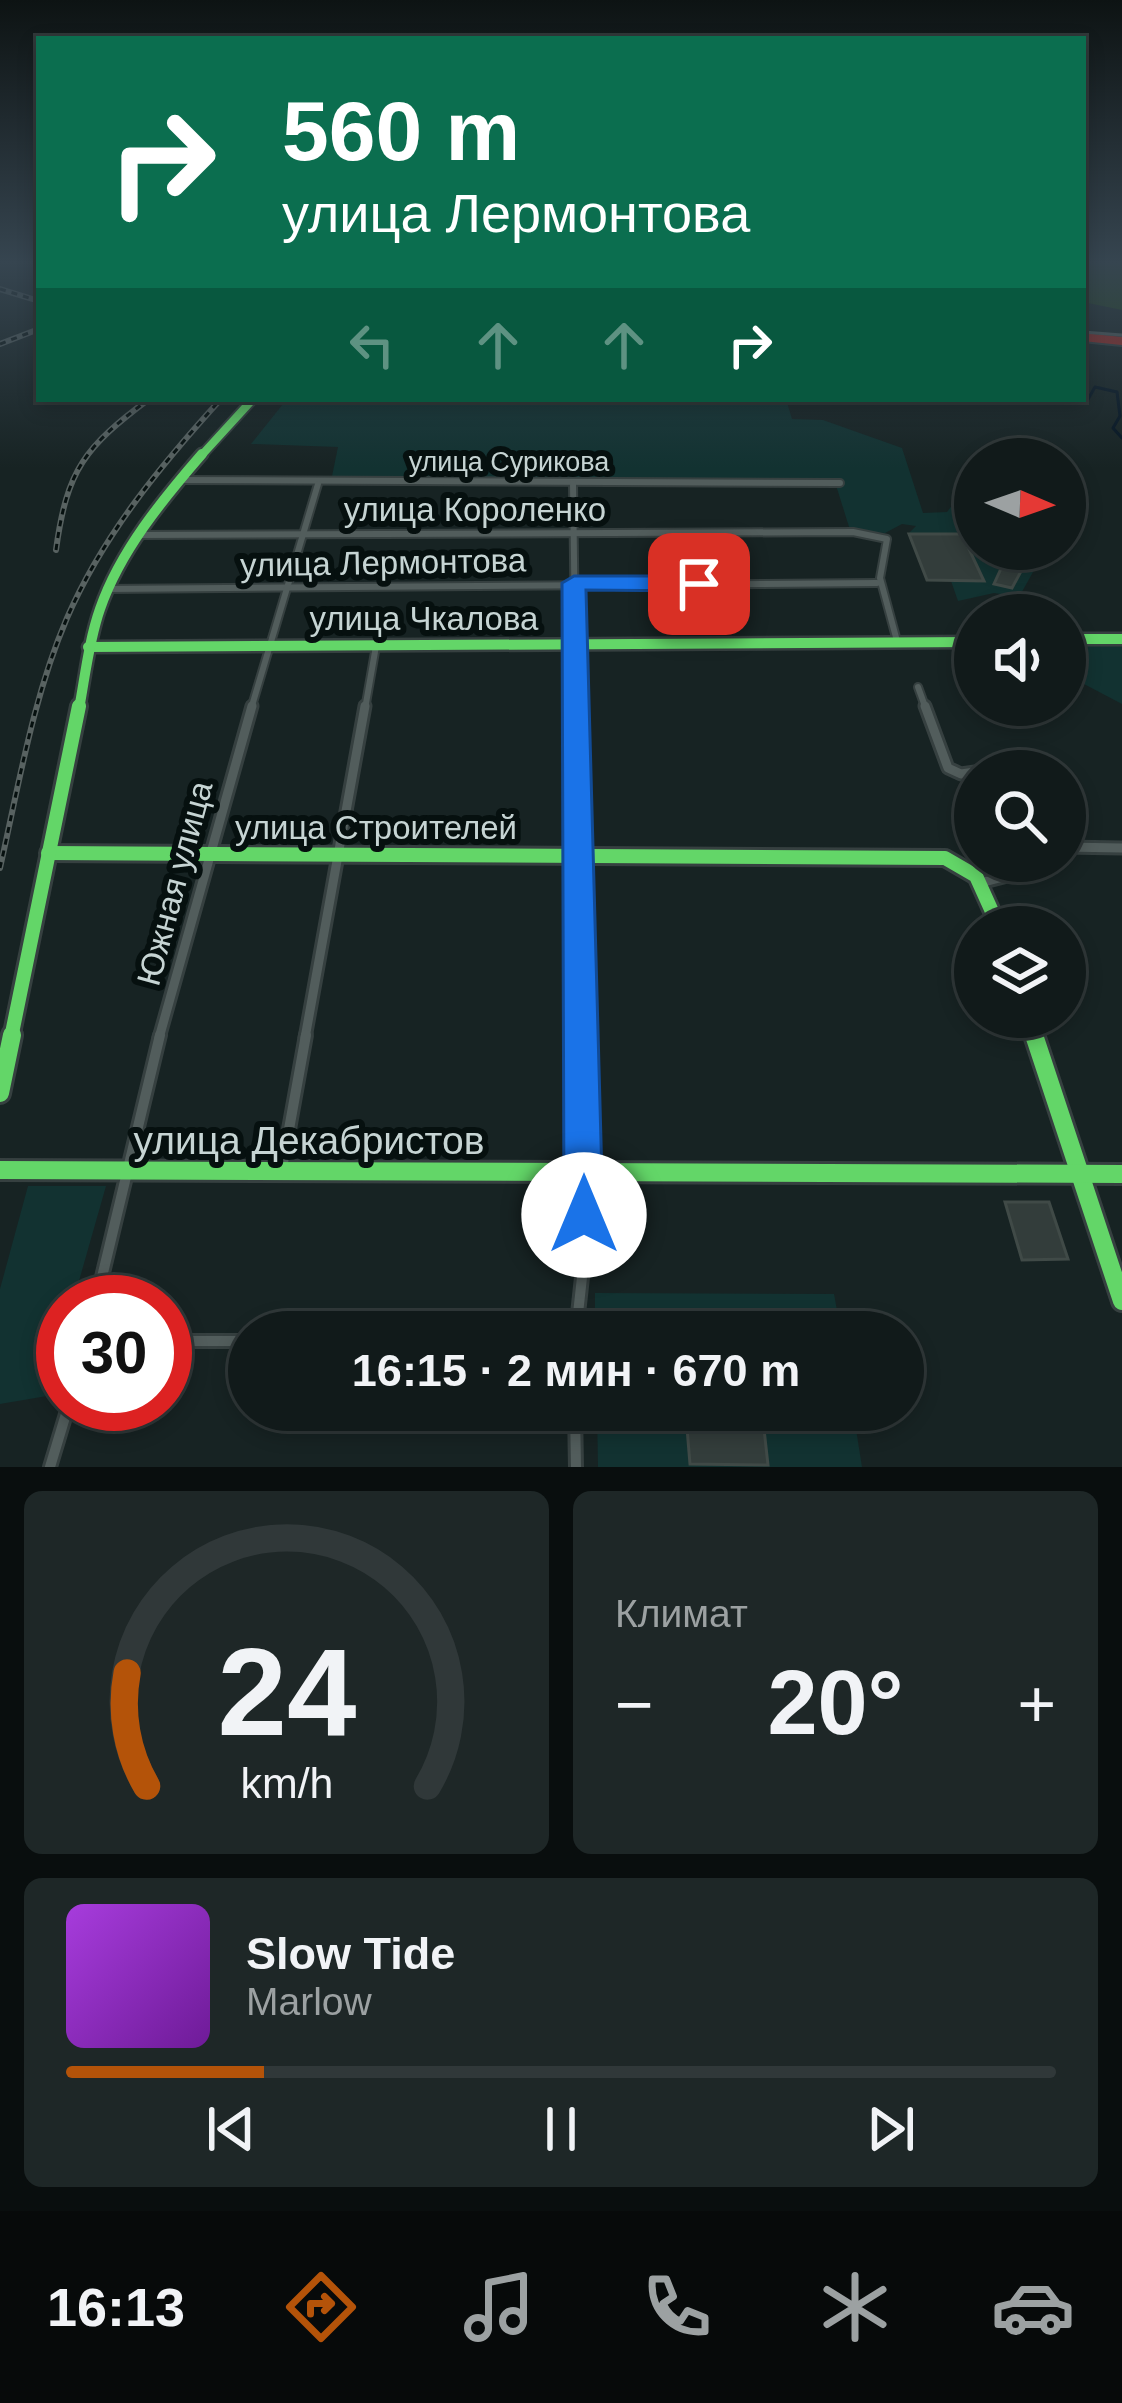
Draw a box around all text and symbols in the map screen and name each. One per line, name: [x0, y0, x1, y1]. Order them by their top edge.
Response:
icon: right: [84, 84, 240, 240]
text: 560 m: [282, 84, 520, 178]
text: улица Лермонтова: [282, 183, 750, 243]
icon: left: [339, 312, 405, 378]
icon: ahead: [465, 312, 531, 378]
icon: ahead: [591, 312, 657, 378]
icon: right: [717, 312, 783, 378]
north arrow: [954, 438, 1086, 570]
map controls: [954, 438, 1086, 1038]
street label: улица Сурикова: [409, 447, 610, 477]
street label: улица Короленко: [344, 491, 606, 528]
pin: [648, 533, 750, 635]
street label: улица Лермонтова: [240, 541, 527, 583]
icon: arrive: [666, 551, 732, 617]
button: sound: [954, 594, 1086, 726]
street label: улица Чкалова: [310, 600, 539, 637]
button: search: [954, 750, 1086, 882]
street label: Южная улица: [129, 776, 220, 989]
street label: улица Строителей: [235, 809, 517, 846]
button: layers: [954, 906, 1086, 1038]
street label: улица Декабристов: [134, 1119, 484, 1162]
position arrow: [521, 1152, 647, 1278]
speed limit sign: 30: [36, 1275, 192, 1431]
text: 16:15 · 2 мин · 670 m: [352, 1345, 800, 1396]
text: Климат: [615, 1592, 748, 1635]
text: 24: [217, 1622, 356, 1761]
text: 20°: [767, 1653, 904, 1753]
text: −: [615, 1667, 654, 1741]
text: +: [1017, 1667, 1056, 1741]
text: km/h: [240, 1758, 333, 1806]
text: Slow Tide: [246, 1928, 455, 1979]
text: Marlow: [246, 1980, 372, 2023]
icon: previous: [198, 2096, 264, 2162]
icon: pause: [528, 2096, 594, 2162]
icon: next: [858, 2096, 924, 2162]
icon: directions: [279, 2265, 363, 2349]
icon: music: [457, 2265, 541, 2349]
icon: phone: [635, 2265, 719, 2349]
icon: climate: [813, 2265, 897, 2349]
icon: car: [991, 2265, 1075, 2349]
text: 16:13: [47, 2277, 185, 2337]

